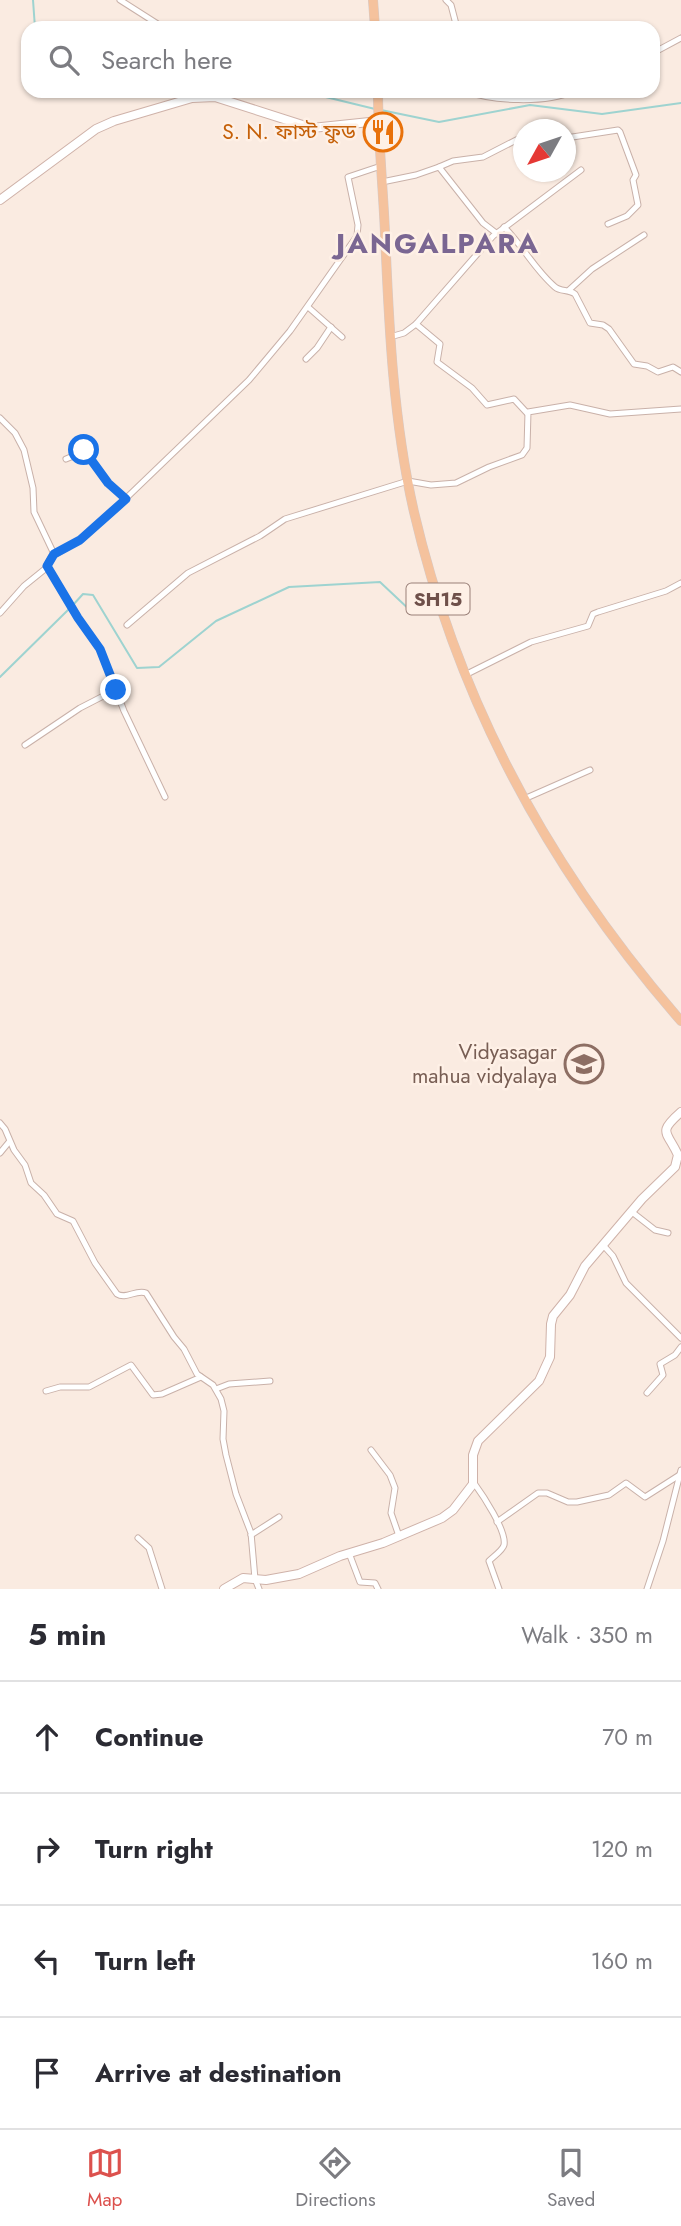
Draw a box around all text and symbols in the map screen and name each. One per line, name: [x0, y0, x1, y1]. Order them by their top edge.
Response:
search box: [21, 21, 660, 98]
icon: search: [45, 41, 83, 79]
text: Search here: [101, 41, 233, 79]
restaurant icon: S. N. ফাস্ট ফুড: [362, 111, 404, 153]
place label: S. N. ফাস্ট ফুড: [222, 117, 357, 147]
north arrow: [513, 119, 576, 182]
district label: JANGALPARA: [331, 223, 540, 264]
route start: [68, 434, 99, 465]
road number: SH15: [406, 584, 470, 614]
route end: [100, 674, 131, 705]
place label: Vidyasagar mahua vidyalaya: [412, 1037, 558, 1091]
school or university icon: Vidyasagar mahua vidyalaya: [563, 1043, 605, 1085]
text: 5 min: [28, 1613, 106, 1656]
text: Walk · 350 m: [521, 1618, 653, 1652]
icon: ahead: [28, 1718, 66, 1756]
text: Continue: [95, 1718, 204, 1756]
text: 70 m: [602, 1720, 653, 1754]
icon: right: [28, 1830, 66, 1868]
text: Turn right: [95, 1830, 213, 1868]
text: 120 m: [591, 1832, 653, 1866]
icon: left: [28, 1942, 66, 1980]
text: Turn left: [95, 1942, 195, 1980]
text: 160 m: [591, 1944, 653, 1978]
icon: arrive: [28, 2054, 66, 2092]
text: Arrive at destination: [95, 2054, 342, 2092]
tab: Map: [86, 2144, 124, 2213]
tab: Directions: [295, 2144, 376, 2213]
tab: Saved: [547, 2144, 595, 2213]

